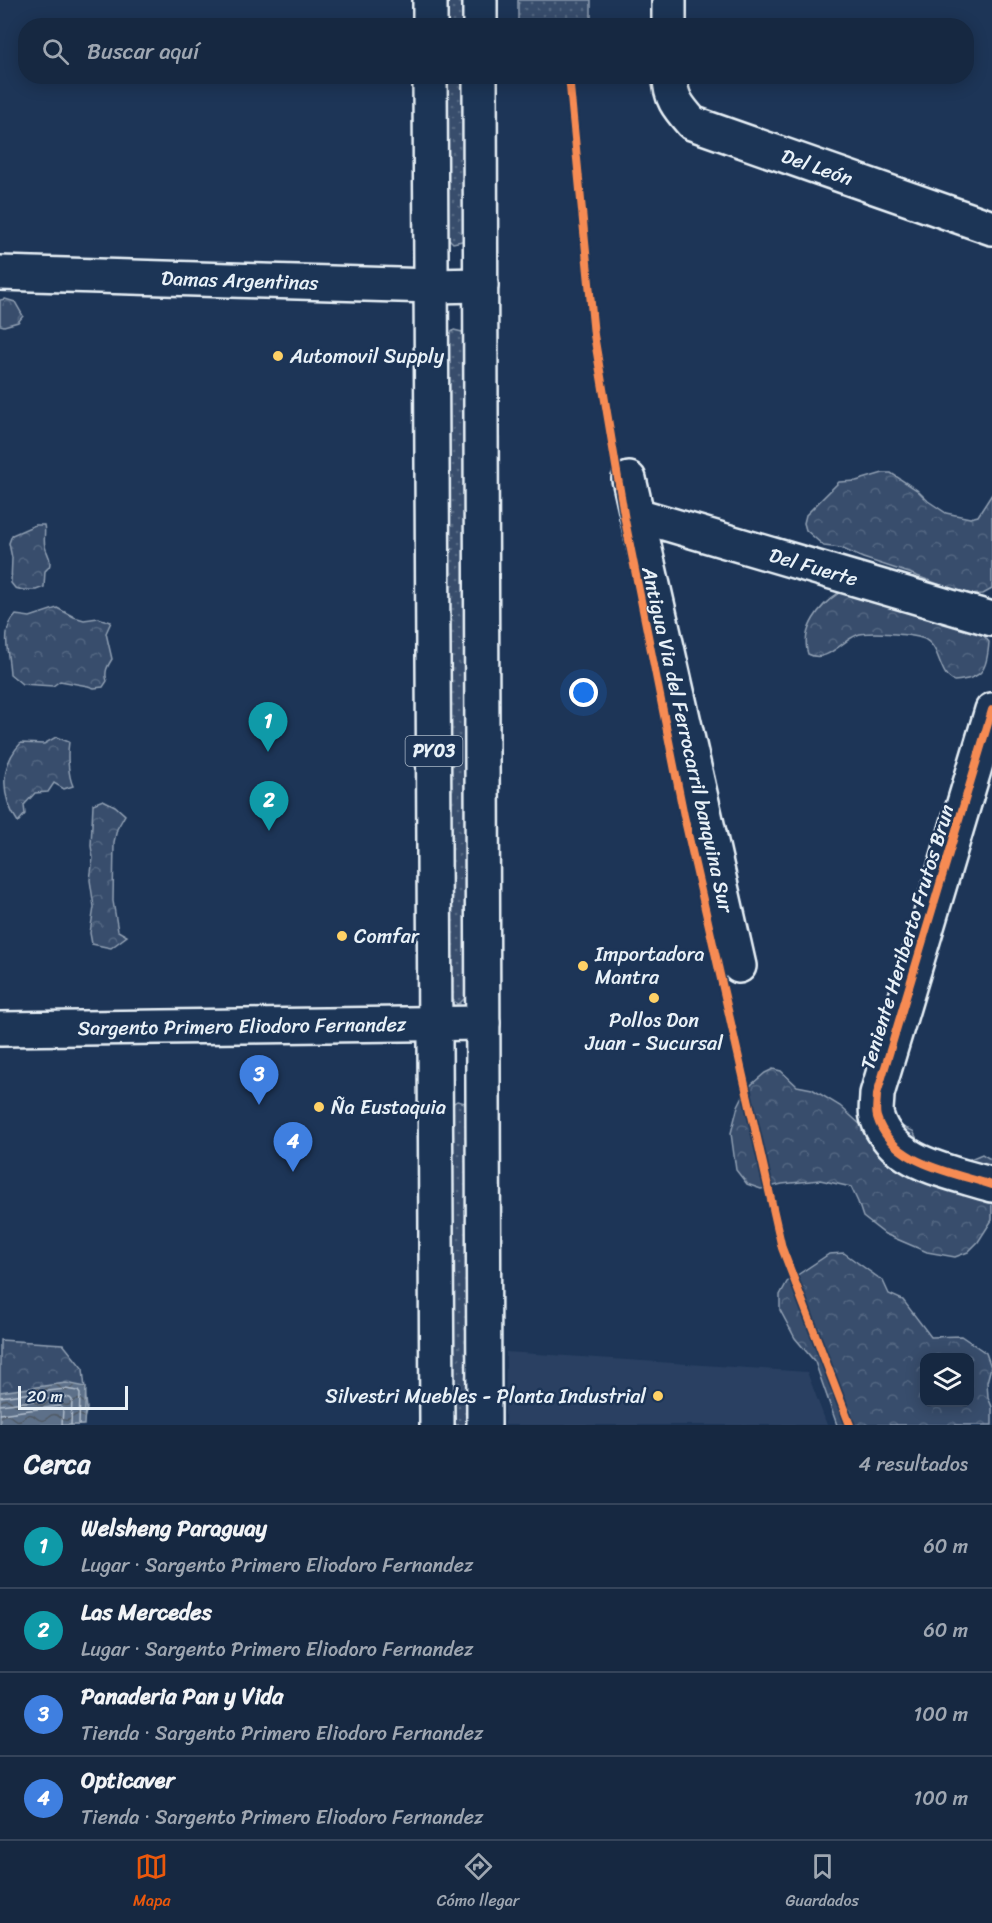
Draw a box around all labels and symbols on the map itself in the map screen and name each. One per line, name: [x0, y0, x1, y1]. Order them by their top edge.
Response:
street label: Del León: [776, 139, 858, 196]
street label: Damas Argentinas: [161, 261, 320, 301]
place label: Automovil Supply: [289, 339, 445, 374]
marker: Automovil Supply: [271, 349, 285, 363]
street label: Del Fuerte: [765, 538, 862, 597]
street label: Antigua Via del Ferrocarril banquina Sur: [631, 562, 744, 918]
your location: [569, 678, 598, 707]
pin: 1: [248, 702, 288, 752]
road number: PY03: [406, 736, 462, 766]
pin: 2: [250, 782, 288, 831]
street label: Teniente Heriberto Frutos Brun: [850, 800, 965, 1074]
place label: Comfar: [354, 919, 420, 954]
marker: Comfar: [335, 929, 349, 943]
place label: Importadora Mantra: [594, 937, 705, 995]
marker: Importadora Mantra: [576, 959, 590, 973]
marker: Pollos Don Juan - Sucursal: [647, 991, 661, 1005]
place label: Pollos Don Juan - Sucursal: [584, 1003, 724, 1061]
street label: Sargento Primero Eliodoro Fernandez: [77, 1007, 407, 1046]
pin: 3: [240, 1056, 278, 1105]
place label: Ña Eustaquia: [331, 1090, 446, 1125]
marker: Ña Eustaquia: [312, 1100, 326, 1114]
pin: 4: [274, 1122, 312, 1172]
place label: Silvestri Muebles - Planta Industrial: [325, 1379, 647, 1414]
scale bar: [18, 1383, 128, 1410]
marker: Silvestri Muebles - Planta Industrial: [651, 1389, 665, 1403]

